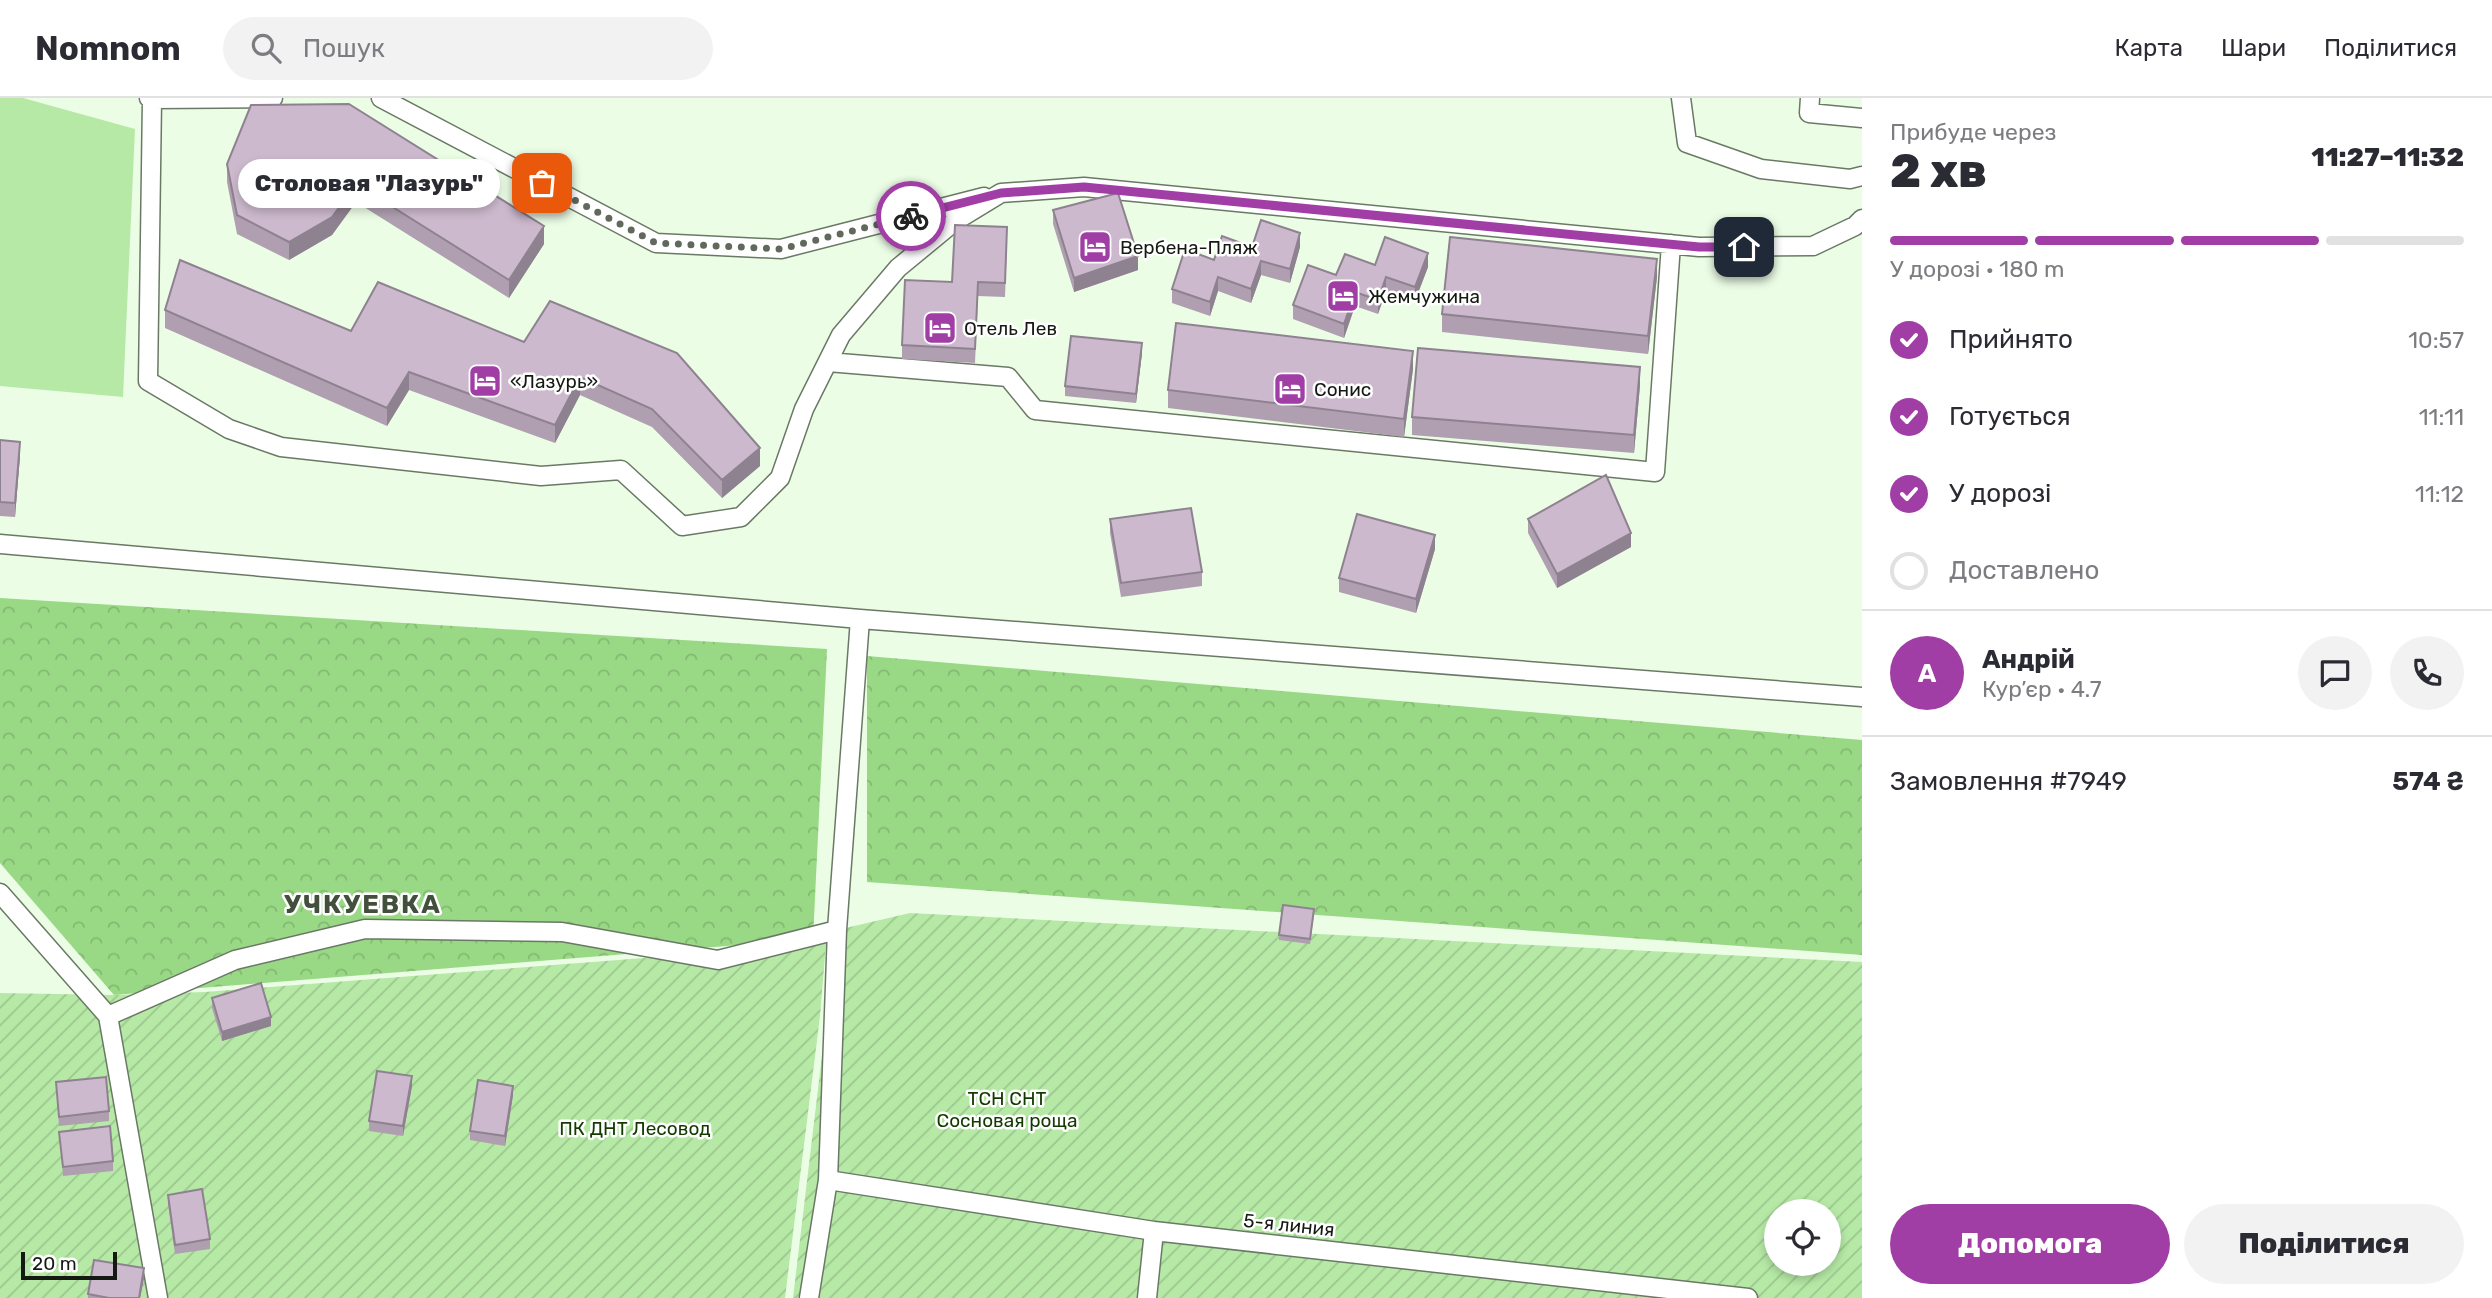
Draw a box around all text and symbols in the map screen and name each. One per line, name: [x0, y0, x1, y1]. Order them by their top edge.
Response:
search box: [223, 17, 713, 80]
text: Nomnom: [35, 29, 181, 68]
icon: search: [247, 29, 285, 67]
text: Пошук: [303, 33, 385, 64]
text: Карта: [2114, 34, 2183, 62]
text: Шари: [2221, 34, 2286, 62]
text: Поділитися: [2324, 34, 2457, 62]
text: Прибуде через: [1890, 118, 2056, 146]
text: 11:27–11:32: [2311, 142, 2464, 173]
text: 2 хв: [1890, 144, 1987, 199]
pin: [512, 153, 572, 213]
callout: Столовая "Лазурь": [238, 158, 500, 208]
icon: bag: [523, 164, 561, 202]
text: Столовая "Лазурь": [255, 169, 483, 197]
courier: [876, 181, 946, 251]
icon: bike: [892, 197, 930, 235]
pin: [1714, 217, 1774, 277]
hotel icon: Вербена-Пляж: [1076, 228, 1114, 266]
icon: home: [1725, 228, 1763, 266]
place label: Вербена-Пляж: [1120, 236, 1258, 259]
text: У дорозі · 180 m: [1890, 255, 2064, 283]
hotel icon: Жемчужина: [1324, 277, 1362, 315]
place label: Жемчужина: [1368, 285, 1480, 308]
hotel icon: Отель Лев: [921, 309, 959, 347]
place label: Отель Лев: [964, 317, 1057, 340]
icon: check: [1890, 321, 1928, 359]
text: Прийнято: [1949, 324, 2073, 355]
text: 10:57: [2408, 326, 2464, 354]
hotel icon: «Лазурь»: [466, 362, 504, 400]
place label: «Лазурь»: [510, 370, 598, 393]
hotel icon: Сонис: [1271, 370, 1309, 408]
place label: Сонис: [1314, 378, 1371, 401]
icon: check: [1890, 398, 1928, 436]
text: Готується: [1949, 401, 2071, 432]
text: 11:11: [2419, 403, 2464, 431]
icon: check: [1890, 475, 1928, 513]
text: У дорозі: [1949, 478, 2051, 509]
text: 11:12: [2415, 480, 2464, 508]
text: Доставлено: [1949, 555, 2099, 586]
button: chat: [2298, 636, 2372, 710]
button: phone: [2390, 636, 2464, 710]
text: Андрій: [1982, 644, 2075, 675]
text: А: [1918, 658, 1936, 689]
text: Кур’єр · 4.7: [1982, 675, 2102, 703]
text: Замовлення #7949: [1890, 766, 2127, 797]
text: 574 ₴: [2392, 766, 2464, 797]
district label: УЧКУЕВКА: [284, 889, 442, 920]
park label: ТСН СНТ Сосновая роща: [937, 1087, 1077, 1132]
park label: ПК ДНТ Лесовод: [559, 1117, 711, 1140]
map controls: [1764, 1199, 1841, 1276]
button: locate: [1764, 1199, 1841, 1276]
button: Допомога: [1890, 1204, 2170, 1284]
button: Поділитися: [2184, 1204, 2464, 1284]
street label: 5-я линия: [1242, 1209, 1336, 1241]
scale bar: [21, 1249, 117, 1281]
text: 20 m: [32, 1252, 77, 1275]

